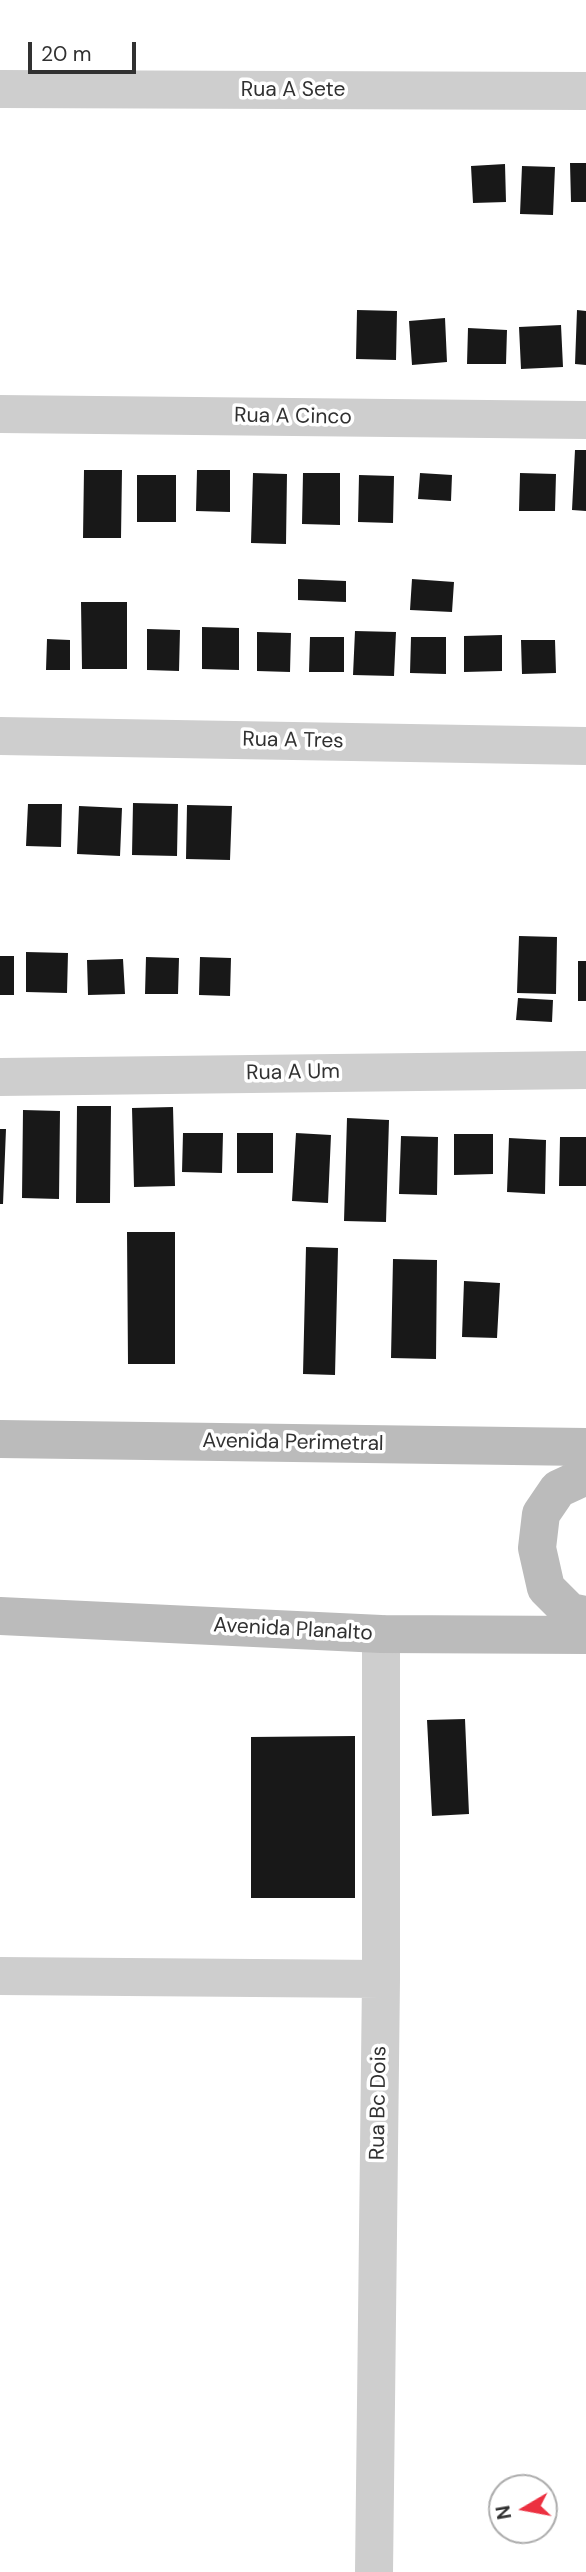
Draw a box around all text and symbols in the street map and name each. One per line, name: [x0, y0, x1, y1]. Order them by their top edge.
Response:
scale bar: [32, 28, 140, 72]
text: 20 m: [41, 40, 92, 68]
street label: Rua A Sete: [241, 77, 345, 103]
street label: Rua A Cinco: [234, 403, 352, 431]
street label: Rua A Tres: [242, 728, 344, 754]
street label: Rua A Um: [246, 1060, 340, 1086]
street label: Avenida Perimetral: [202, 1429, 384, 1457]
street label: Avenida Planalto: [213, 1613, 373, 1647]
street label: Rua Bc Dois: [365, 2046, 393, 2160]
north arrow: [488, 2474, 558, 2544]
text: N: [490, 2503, 517, 2521]

